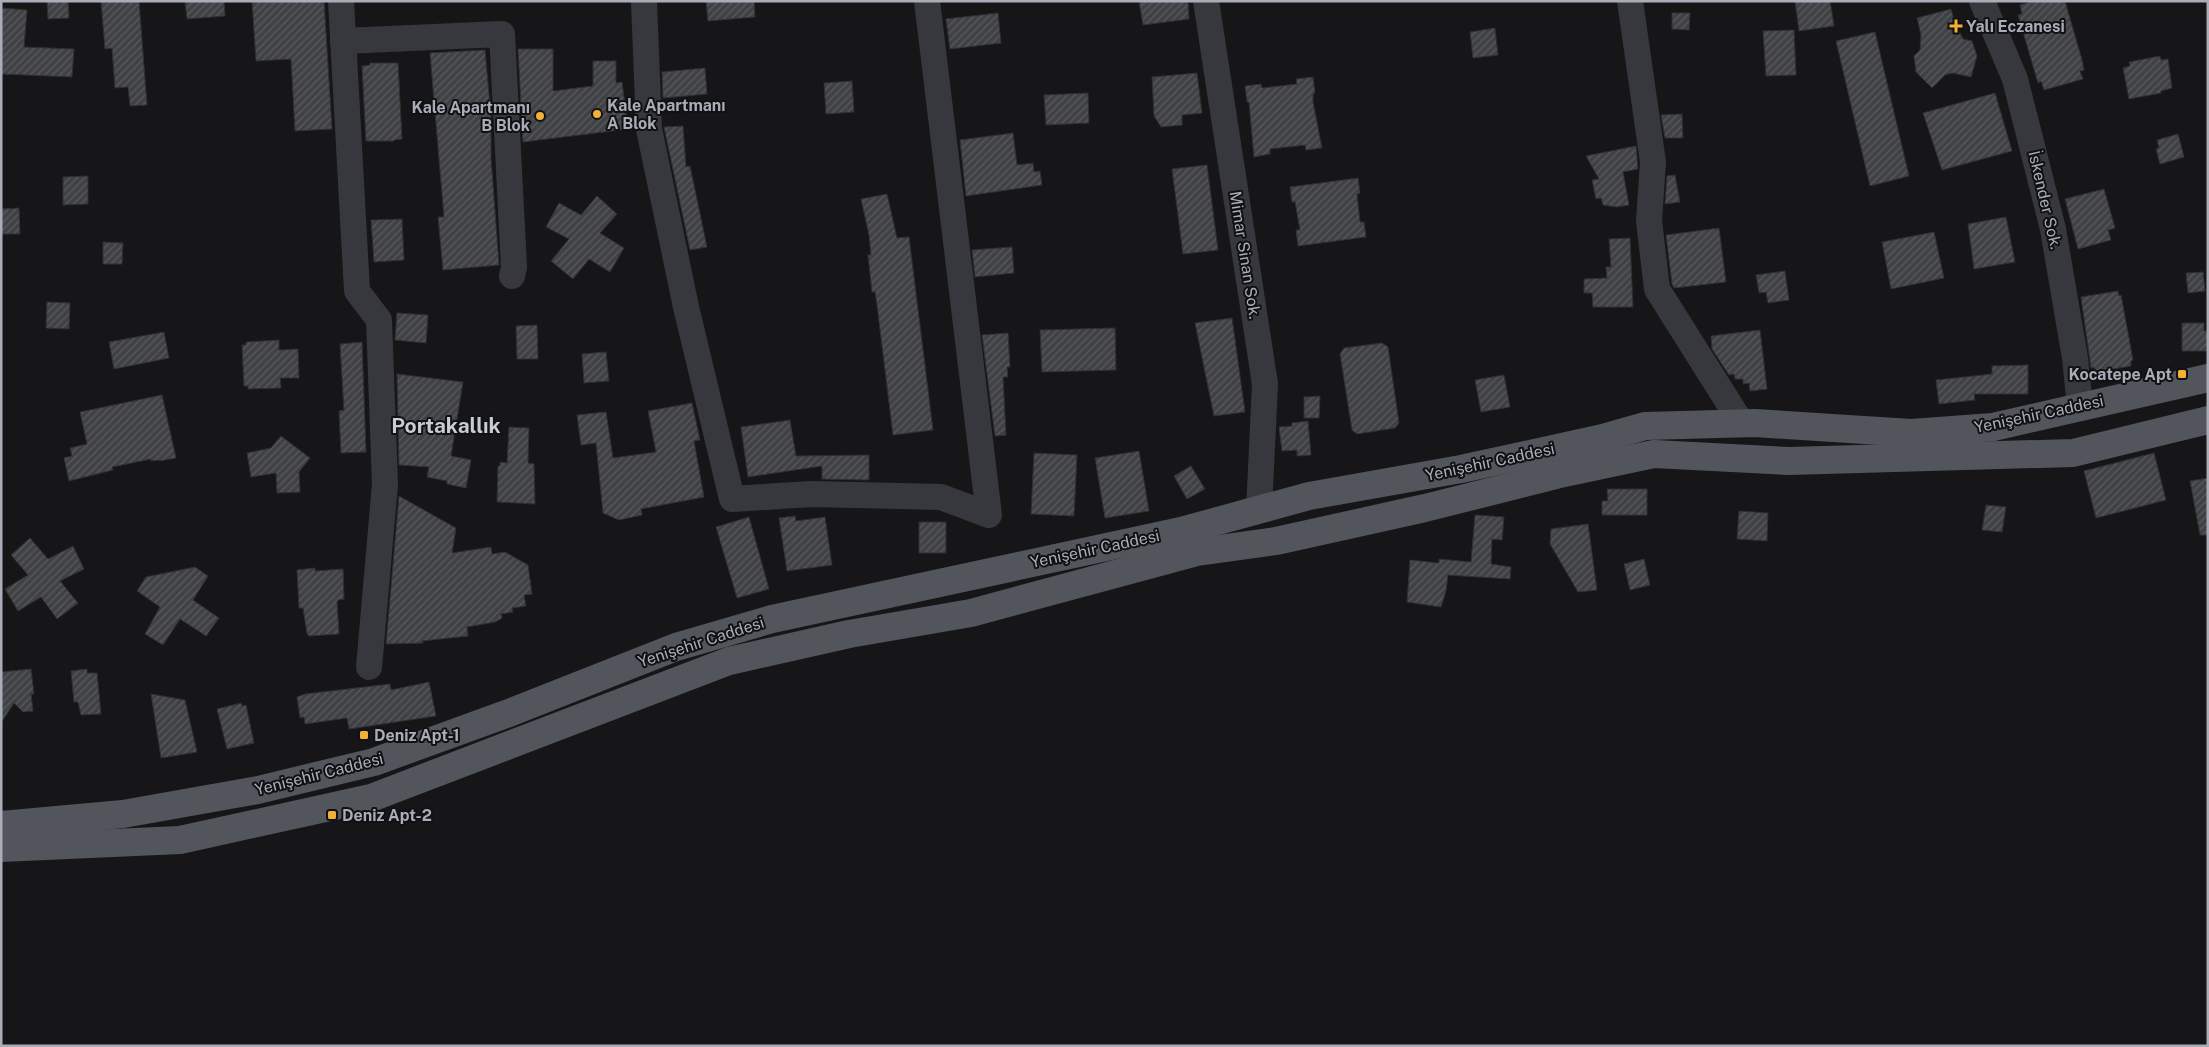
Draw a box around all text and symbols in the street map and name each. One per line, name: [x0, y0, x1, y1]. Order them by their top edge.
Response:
place label: Yalı Eczanesi: [1966, 17, 2065, 36]
marker: Yalı Eczanesi: [1950, 20, 1962, 32]
place label: Kale Apartmanı A Blok: [607, 96, 726, 133]
place label: Kale Apartmanı B Blok: [412, 98, 530, 135]
marker: Kale Apartmanı A Blok: [591, 108, 603, 120]
marker: Kale Apartmanı B Blok: [534, 110, 546, 122]
street label: İskender Sok.: [2024, 149, 2067, 251]
street label: Mimar Sinan Sok.: [1226, 190, 1264, 320]
place label: Kocatepe Apt: [2069, 365, 2172, 384]
marker: Kocatepe Apt: [2176, 368, 2188, 380]
street label: Yenişehir Caddesi: [1973, 391, 2105, 437]
district label: Portakallık: [391, 413, 501, 438]
street label: Yenişehir Caddesi: [1424, 439, 1556, 485]
street label: Yenişehir Caddesi: [1029, 526, 1161, 572]
street label: Yenişehir Caddesi: [636, 613, 766, 671]
place label: Deniz Apt-1: [374, 726, 460, 745]
marker: Deniz Apt-1: [358, 729, 370, 741]
street label: Yenişehir Caddesi: [253, 749, 385, 799]
place label: Deniz Apt-2: [342, 806, 432, 825]
marker: Deniz Apt-2: [326, 809, 338, 821]

